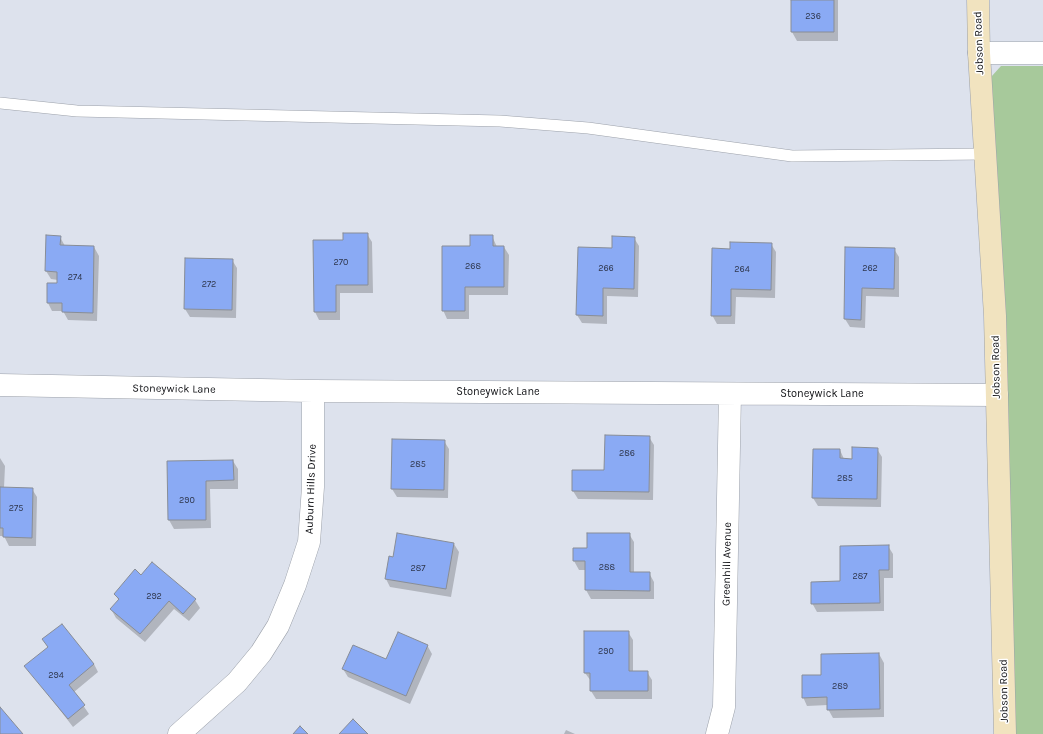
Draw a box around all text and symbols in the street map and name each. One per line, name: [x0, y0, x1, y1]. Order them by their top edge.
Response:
house number: 236: [805, 11, 821, 21]
street label: Jobson Road: [971, 11, 987, 75]
house number: 270: [334, 257, 348, 267]
house number: 268: [465, 261, 481, 271]
house number: 266: [598, 263, 614, 273]
house number: 262: [862, 263, 878, 273]
house number: 264: [734, 264, 750, 274]
house number: 274: [68, 272, 82, 282]
house number: 272: [202, 279, 216, 289]
street label: Jobson Road: [989, 335, 1003, 399]
street label: Stoneywick Lane: [132, 382, 216, 396]
street label: Stoneywick Lane: [456, 385, 540, 399]
street label: Stoneywick Lane: [780, 387, 864, 401]
street label: Auburn Hills Drive: [303, 444, 319, 534]
house number: 286: [619, 448, 635, 458]
house number: 285: [410, 459, 426, 469]
house number: 285: [837, 473, 853, 483]
house number: 290: [179, 495, 195, 505]
house number: 275: [9, 503, 23, 513]
street label: Greenhill Avenue: [720, 522, 734, 606]
house number: 288: [599, 562, 615, 572]
house number: 287: [411, 563, 425, 573]
house number: 287: [853, 571, 867, 581]
house number: 292: [146, 591, 162, 601]
house number: 290: [598, 646, 614, 656]
street label: Jobson Road: [997, 659, 1011, 723]
house number: 294: [48, 670, 64, 680]
house number: 289: [832, 681, 848, 691]

